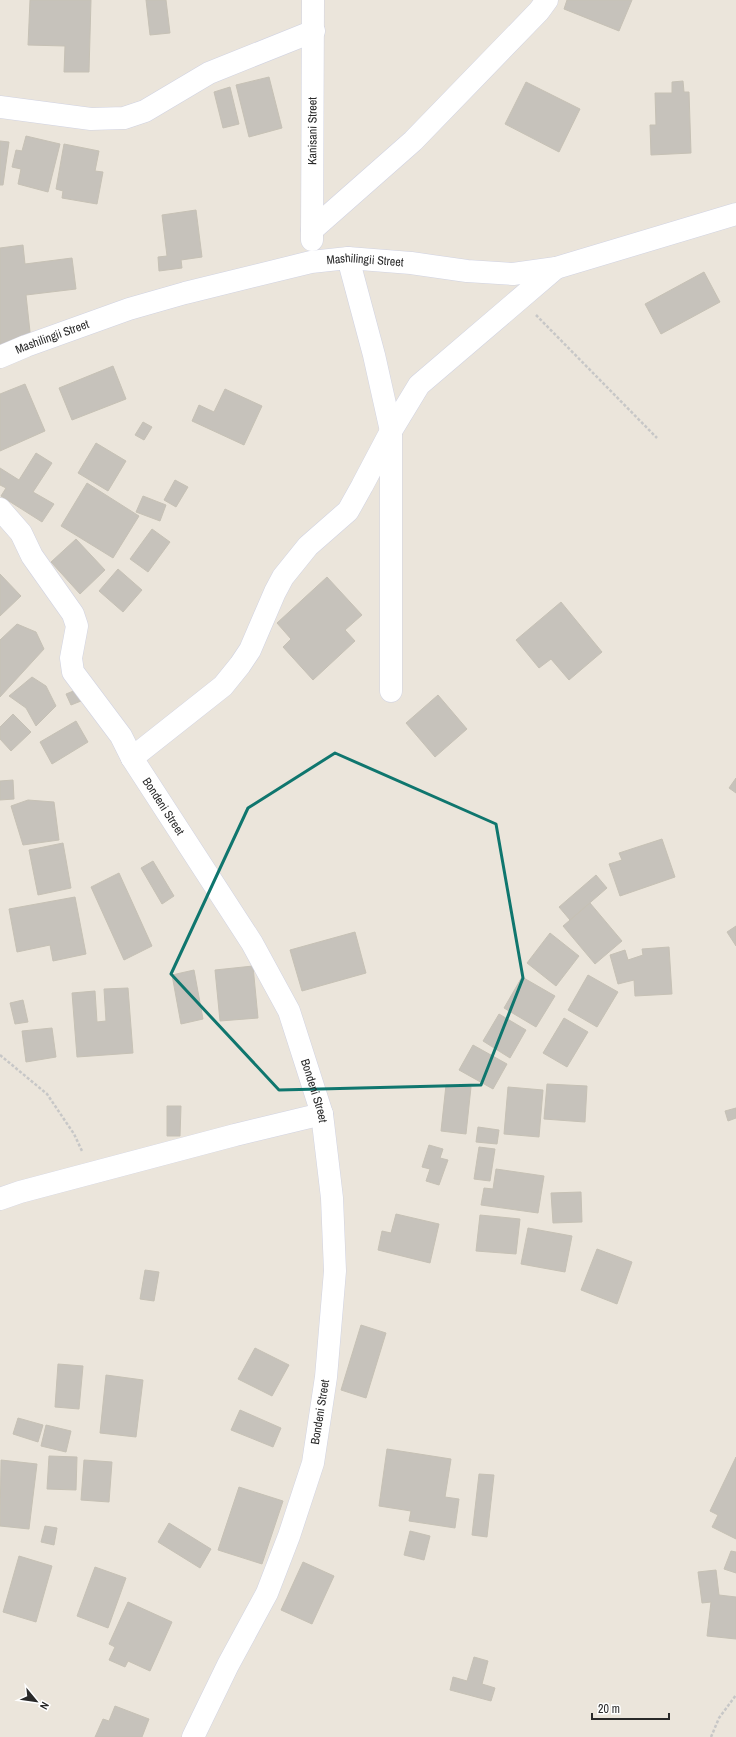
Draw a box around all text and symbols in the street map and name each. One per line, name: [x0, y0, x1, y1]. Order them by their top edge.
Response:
street label: Kanisani Street: [304, 97, 321, 165]
street label: Mashilingii Street: [326, 250, 404, 270]
street label: Mashilingii Street: [13, 316, 91, 358]
street label: Bondeni Street: [139, 774, 188, 839]
street label: Bondeni Street: [297, 1057, 331, 1124]
street label: Bondeni Street: [307, 1378, 333, 1446]
north arrow: [16, 1681, 56, 1721]
scale bar: [592, 1695, 669, 1721]
text: N: [37, 1700, 52, 1712]
text: 20 m: [598, 1701, 620, 1717]

